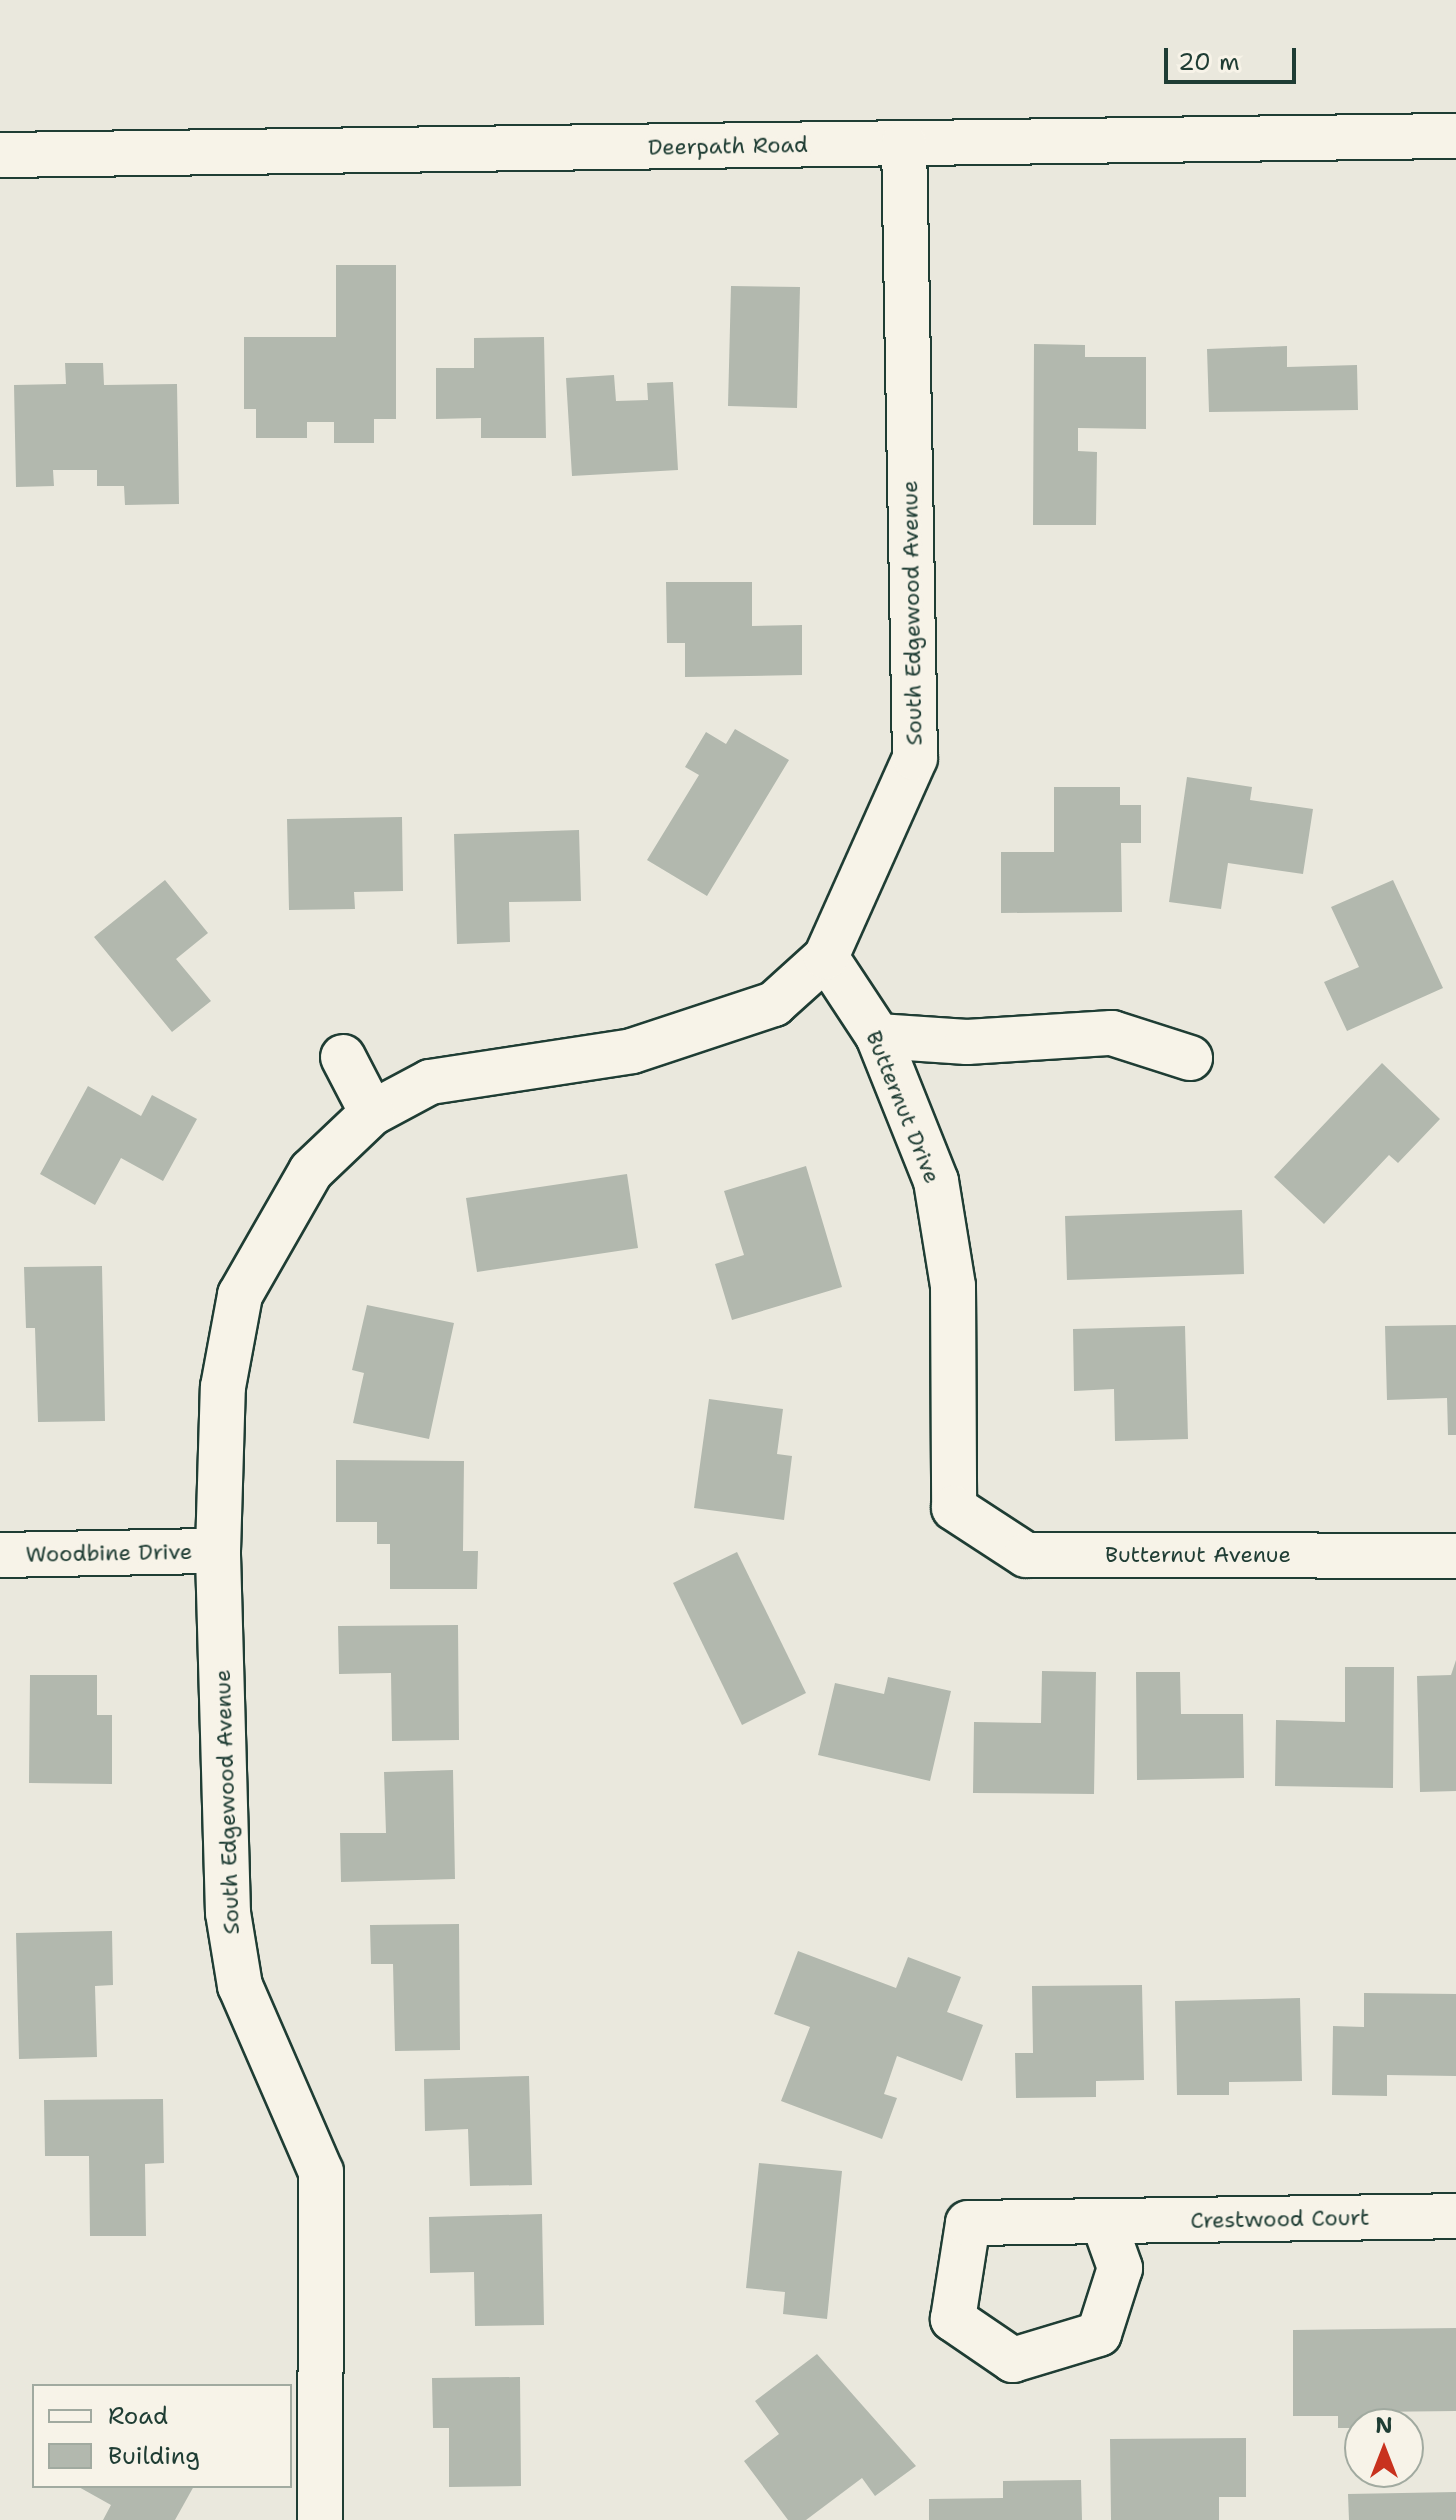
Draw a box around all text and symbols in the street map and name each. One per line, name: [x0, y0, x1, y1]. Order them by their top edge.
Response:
scale bar: [1168, 32, 1300, 82]
text: 20 m: [1178, 46, 1240, 78]
street label: Deerpath Road: [648, 131, 808, 161]
street label: South Edgewood Avenue: [896, 480, 928, 746]
street label: Butternut Drive: [860, 1027, 946, 1187]
street label: Woodbine Drive: [25, 1538, 193, 1568]
street label: Butternut Avenue: [1105, 1542, 1291, 1568]
street label: South Edgewood Avenue: [209, 1669, 245, 1935]
street label: Crestwood Court: [1190, 2204, 1370, 2234]
legend: [32, 2384, 292, 2488]
text: Road: [108, 2400, 168, 2432]
north arrow: [1344, 2408, 1424, 2488]
text: N: [1375, 2411, 1393, 2440]
text: Building: [108, 2440, 200, 2472]

